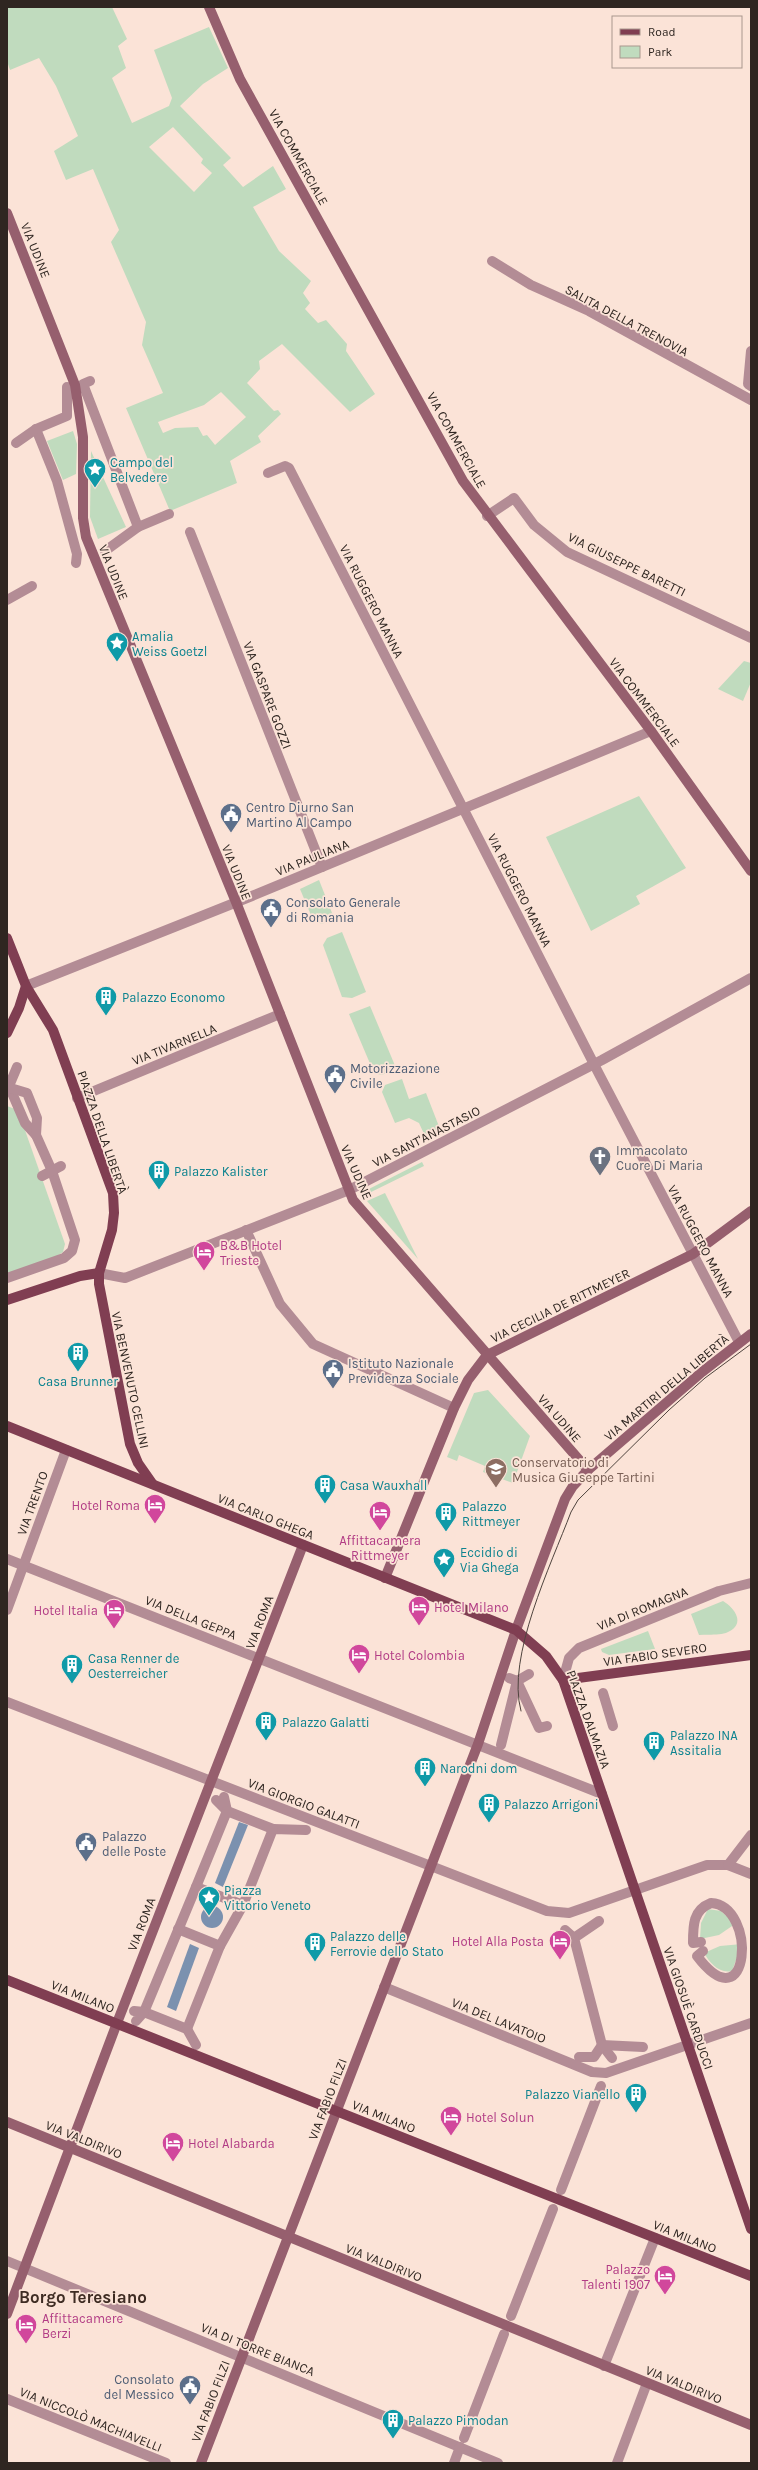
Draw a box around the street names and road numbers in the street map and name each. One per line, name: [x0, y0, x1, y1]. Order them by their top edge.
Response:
street label: VIA COMMERCIALE: [266, 107, 331, 208]
street label: VIA UDINE: [18, 220, 53, 280]
street label: SALITA DELLA TRENOVIA: [563, 282, 691, 360]
street label: VIA COMMERCIALE: [424, 390, 489, 491]
street label: VIA GIUSEPPE BARETTI: [565, 529, 688, 600]
street label: VIA UDINE: [96, 542, 131, 602]
street label: VIA RUGGERO MANNA: [336, 542, 407, 661]
street label: VIA GASPARE GOZZI: [240, 640, 295, 751]
street label: VIA COMMERCIALE: [606, 655, 683, 750]
street label: VIA RUGGERO MANNA: [484, 831, 555, 950]
street label: VIA PAULIANA: [273, 836, 352, 879]
street label: VIA UDINE: [219, 842, 254, 902]
street label: VIA TIVARNELLA: [130, 1020, 219, 1068]
street label: PIAZZA DELLA LIBERTÀ: [74, 1068, 133, 1196]
street label: VIA SANT'ANASTASIO: [370, 1103, 483, 1170]
street label: VIA UDINE: [338, 1142, 375, 1202]
street label: VIA RUGGERO MANNA: [665, 1182, 737, 1300]
street label: VIA CECILIA DE RITTMEYER: [488, 1265, 632, 1346]
street label: VIA BENVENUTO CELLINI: [109, 1310, 152, 1450]
street label: VIA MARTIRI DELLA LIBERTÀ: [600, 1329, 732, 1444]
street label: VIA UDINE: [535, 1391, 584, 1445]
street label: VIA TRENTO: [14, 1469, 51, 1537]
street label: VIA CARLO GHEGA: [215, 1490, 317, 1543]
street label: VIA DI ROMAGNA: [595, 1583, 690, 1633]
street label: VIA DELLA GEPPA: [143, 1592, 239, 1643]
street label: VIA ROMA: [242, 1593, 277, 1651]
street label: VIA FABIO SEVERO: [602, 1640, 708, 1669]
street label: PIAZZA DALMAZIA: [564, 1668, 613, 1771]
street label: VIA GIORGIO GALATTI: [246, 1775, 362, 1832]
street label: VIA ROMA: [124, 1895, 159, 1953]
street label: VIA GIOSUÈ CARDUCCI: [660, 1944, 718, 2071]
street label: VIA MILANO: [49, 1977, 117, 2016]
street label: VIA DEL LAVATOIO: [449, 1995, 548, 2046]
street label: VIA FABIO FILZI: [305, 2056, 350, 2142]
street label: VIA MILANO: [350, 2097, 418, 2136]
street label: VIA VALDIRIVO: [43, 2117, 124, 2162]
street label: VIA MILANO: [651, 2217, 719, 2256]
street label: VIA VALDIRIVO: [343, 2240, 424, 2285]
street label: VIA DI TORRE BIANCA: [199, 2320, 317, 2379]
street label: VIA FABIO FILZI: [188, 2358, 233, 2444]
street label: VIA VALDIRIVO: [643, 2362, 724, 2407]
street label: VIA NICCOLÒ MACHIAVELLI: [17, 2383, 165, 2455]

